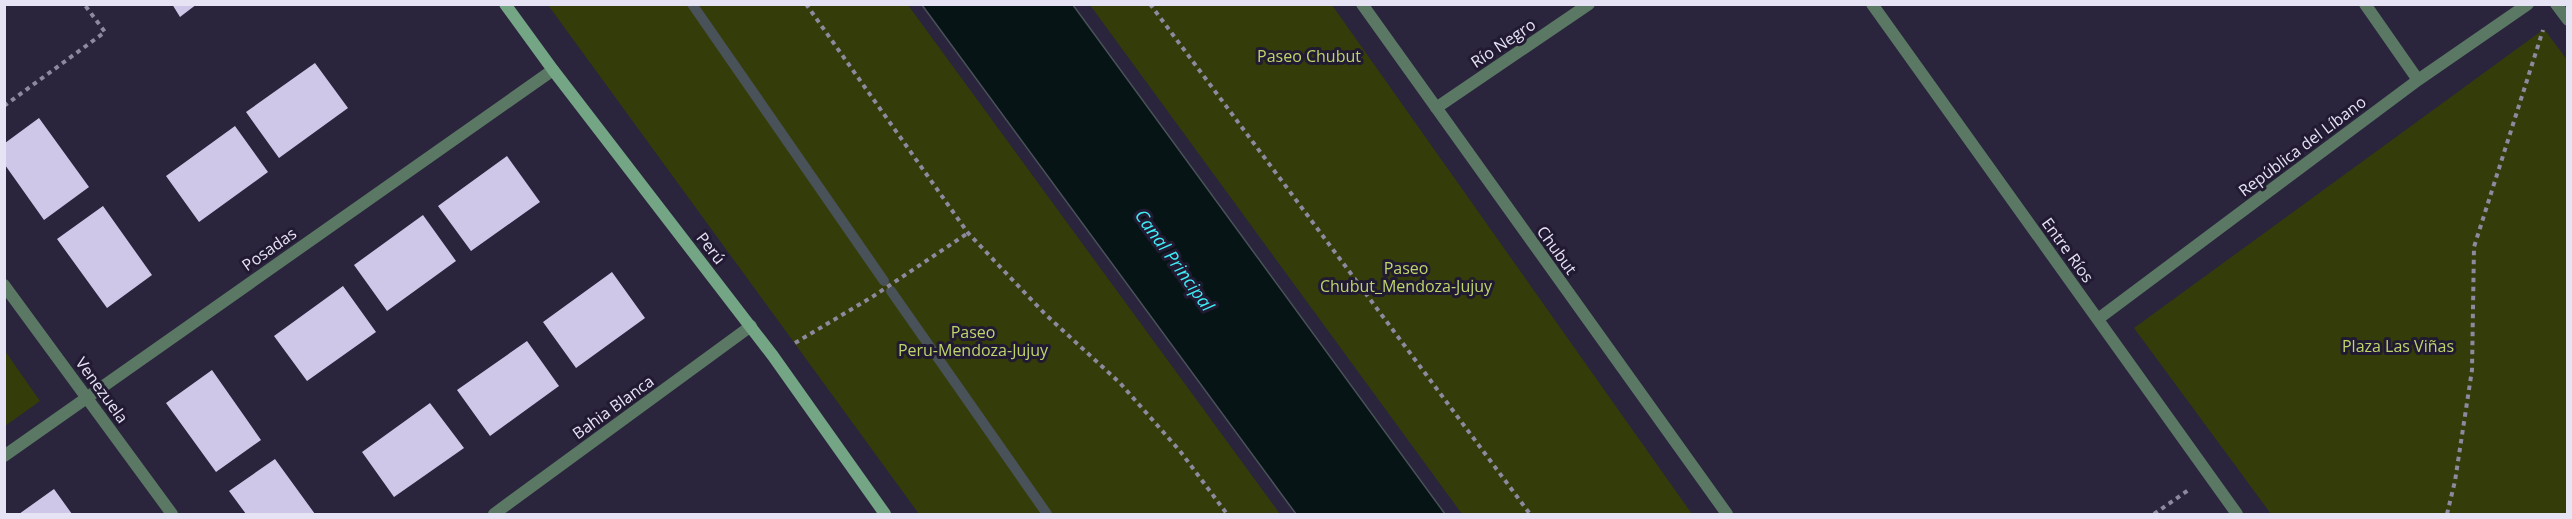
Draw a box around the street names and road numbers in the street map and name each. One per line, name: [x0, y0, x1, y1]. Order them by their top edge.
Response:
street label: Río Negro: [1466, 13, 1540, 73]
street label: República del Líbano: [2234, 91, 2370, 201]
street label: Entre Ríos: [2037, 213, 2099, 287]
street label: Chubut: [1532, 221, 1582, 279]
street label: Posadas: [237, 222, 301, 276]
street label: Perú: [692, 227, 730, 269]
street label: Venezuela: [71, 353, 133, 427]
street label: Bahia Blanca: [568, 370, 658, 444]

